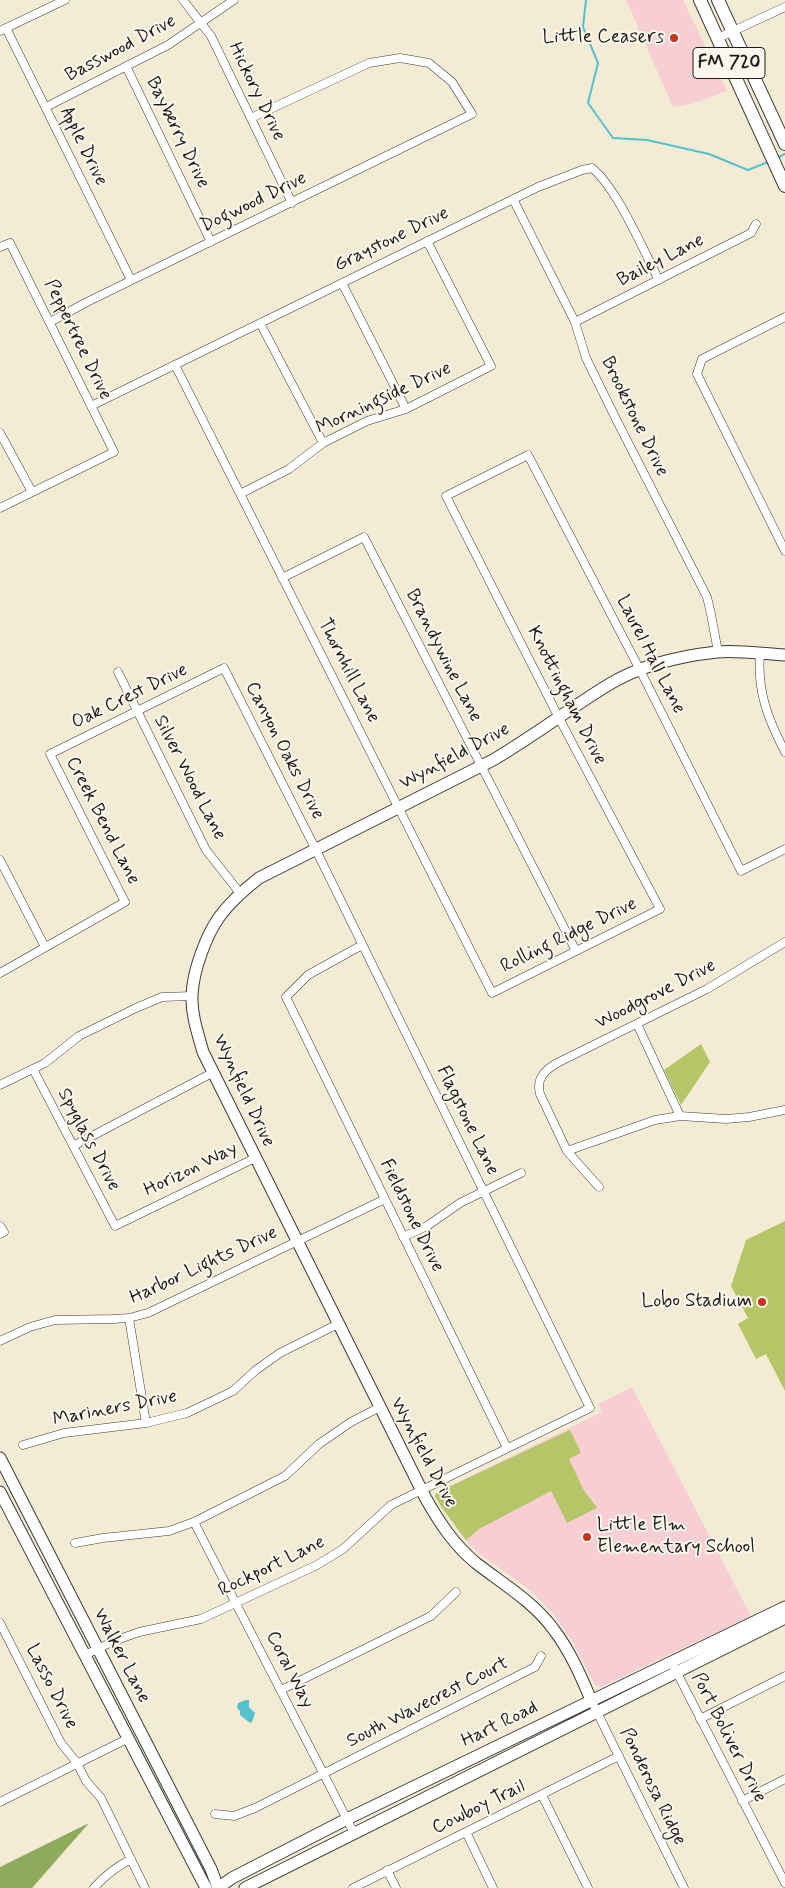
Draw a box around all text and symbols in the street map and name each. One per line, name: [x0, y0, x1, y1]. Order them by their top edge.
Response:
street label: Basswood Drive: [62, 10, 180, 88]
place label: Little Ceasers: [542, 27, 664, 49]
marker: Little Ceasers: [668, 32, 680, 44]
street label: Hickory Drive: [222, 39, 290, 145]
road number: FM 720: [693, 48, 765, 78]
street label: Bayberry Drive: [140, 73, 214, 193]
street label: Apple Drive: [54, 104, 112, 190]
street label: Dogwood Drive: [197, 167, 311, 239]
street label: Graystone Drive: [331, 202, 453, 278]
street label: Bailey Lane: [614, 229, 708, 293]
street label: Peppertree Drive: [38, 276, 116, 404]
street label: Brookstone Drive: [595, 353, 673, 481]
street label: Morningside Drive: [313, 358, 455, 440]
street label: Brandywine Lane: [400, 586, 486, 726]
street label: Laurel Hall Lane: [610, 592, 690, 718]
street label: Thornhill Lane: [312, 615, 384, 727]
street label: Knottingham Drive: [521, 623, 611, 769]
street label: Oak Crest Drive: [68, 659, 192, 735]
street label: Canyon Oaks Drive: [239, 678, 329, 824]
street label: Silver Wood Lane: [148, 712, 230, 844]
street label: Wynfield Drive: [396, 718, 514, 796]
street label: Creek Bend Lane: [60, 753, 144, 889]
street label: Rolling Ridge Drive: [497, 893, 641, 979]
street label: Woodgrove Drive: [592, 955, 720, 1035]
street label: Wynfield Drive: [207, 1031, 279, 1151]
street label: Flagstone Lane: [431, 1063, 503, 1179]
street label: Spyglass Drive: [51, 1085, 125, 1195]
street label: Horizon Way: [141, 1138, 241, 1202]
street label: Fieldstone Drive: [374, 1156, 448, 1276]
street label: Harbor Lights Drive: [127, 1222, 281, 1310]
place label: Lobo Stadium: [642, 1291, 752, 1313]
marker: Lobo Stadium: [756, 1296, 768, 1308]
street label: Mariners Drive: [51, 1386, 179, 1432]
street label: Wynfield Drive: [384, 1394, 462, 1512]
place label: Little Elm Elementary School: [597, 1515, 755, 1559]
street label: Rockport Lane: [215, 1531, 329, 1603]
marker: Little Elm Elementary School: [581, 1531, 593, 1543]
street label: Walker Lane: [87, 1605, 155, 1707]
street label: Coral Way: [260, 1627, 318, 1713]
street label: Lasso Drive: [20, 1641, 82, 1733]
street label: South Wavecrest Court: [343, 1652, 513, 1754]
street label: Port Boliver Drive: [685, 1669, 771, 1807]
street label: Hart Road: [458, 1697, 542, 1753]
street label: Ponderosa Ridge: [614, 1724, 690, 1850]
street label: Cowboy Trail: [429, 1776, 529, 1840]

